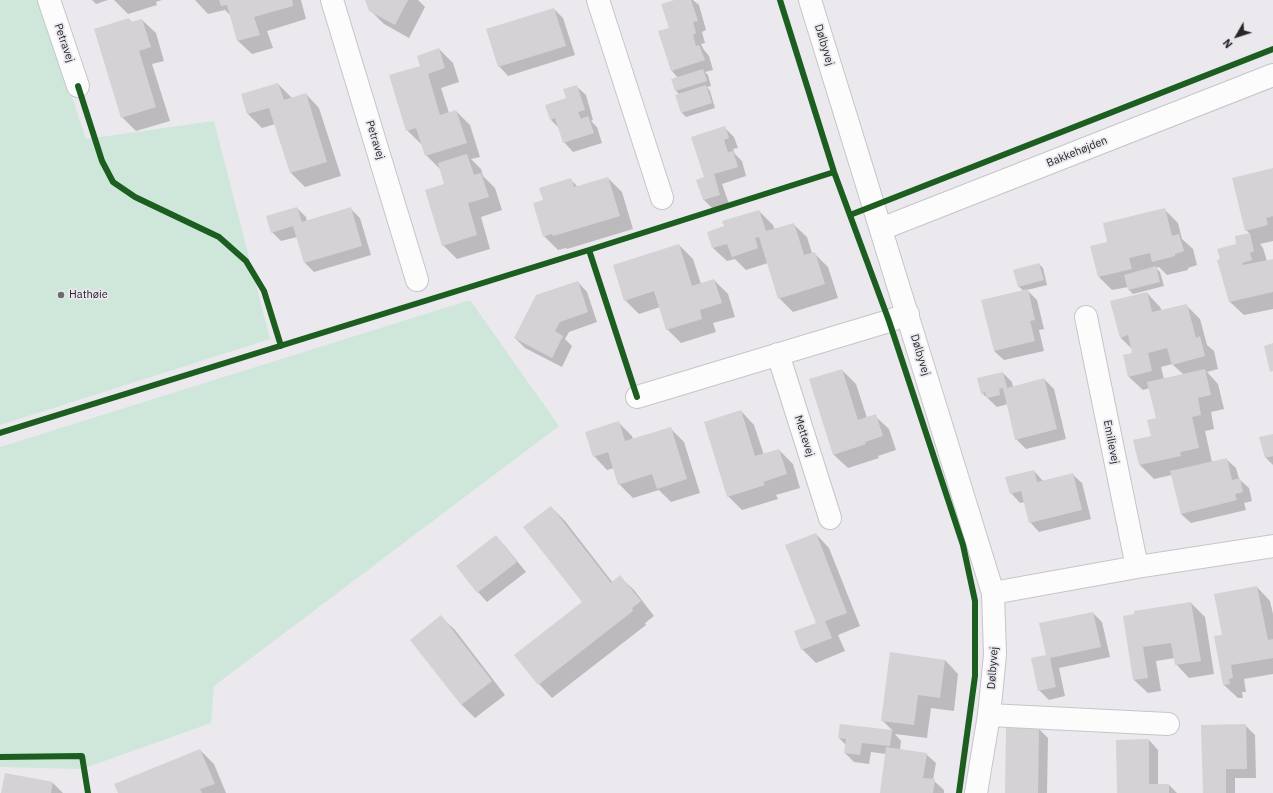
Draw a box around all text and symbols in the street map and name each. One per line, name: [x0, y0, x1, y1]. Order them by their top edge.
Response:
north arrow: [1217, 16, 1257, 56]
street label: Petravej: [51, 22, 77, 64]
street label: Dølbyvej: [811, 23, 837, 67]
text: N: [1220, 36, 1236, 51]
street label: Petravej: [363, 119, 387, 161]
street label: Bakkehøjden: [1045, 134, 1109, 170]
place label: Hathøie: [69, 288, 108, 302]
marker: Hathøie: [56, 290, 66, 300]
street label: Dølbyvej: [907, 333, 933, 377]
street label: Mettevej: [791, 414, 817, 458]
street label: Emilievej: [1100, 419, 1122, 465]
street label: Dølbyvej: [985, 646, 1001, 690]

